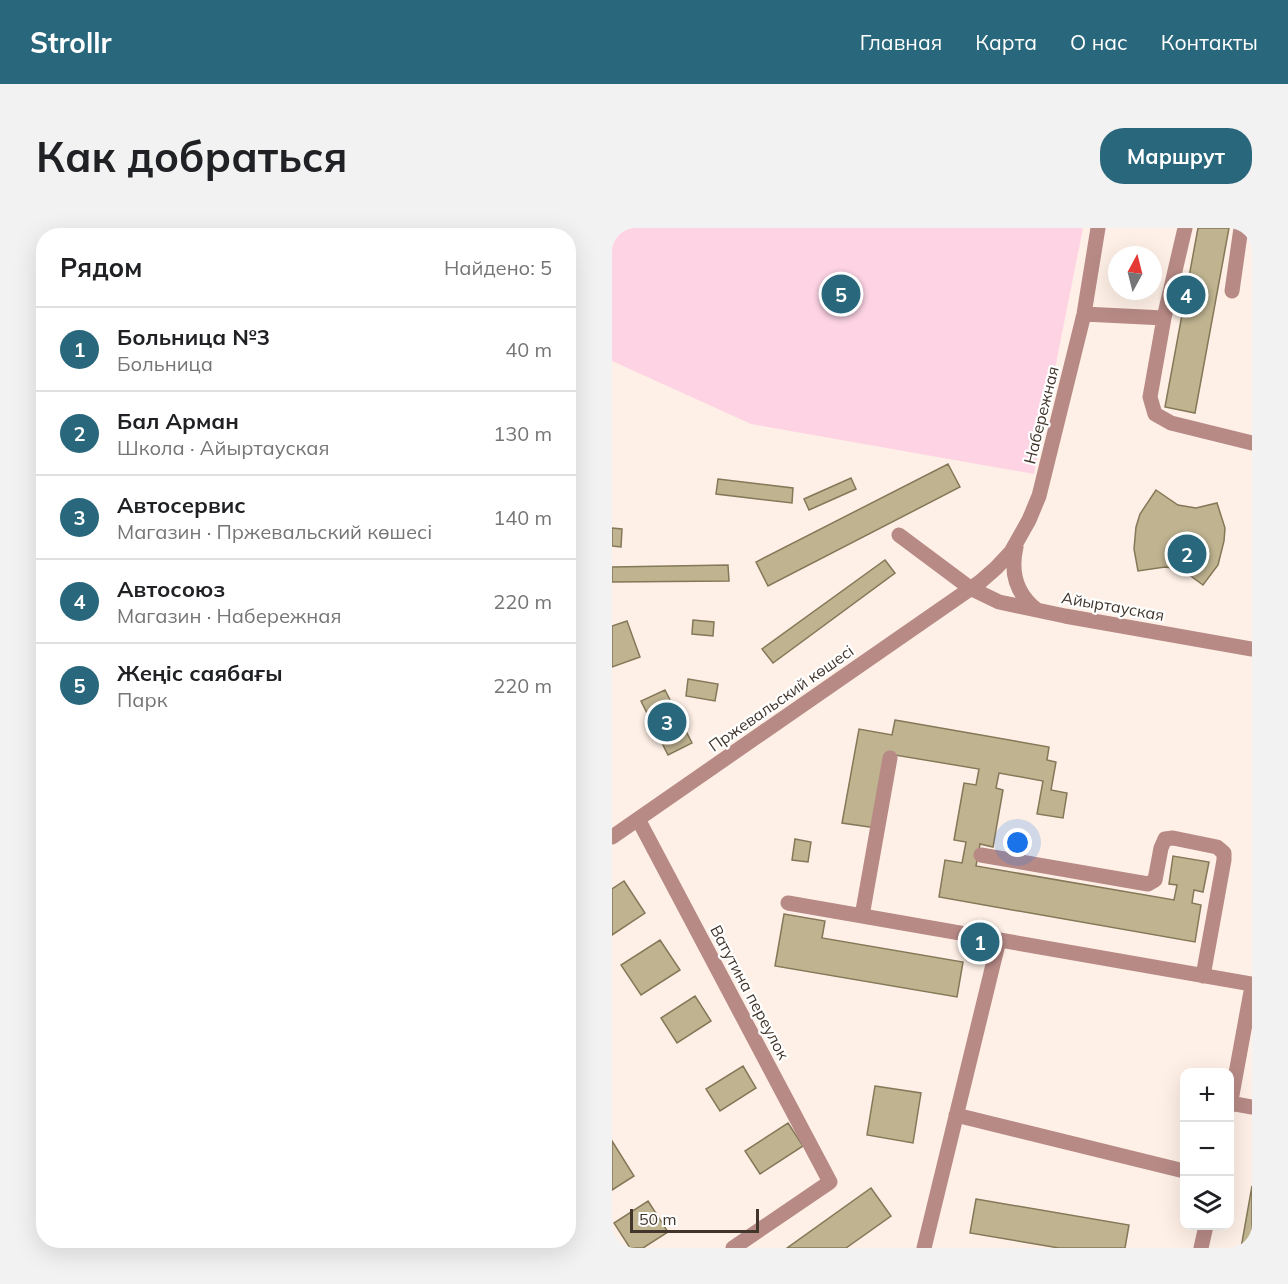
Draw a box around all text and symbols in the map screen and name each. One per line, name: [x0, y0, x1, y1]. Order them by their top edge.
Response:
text: Strollr: [30, 25, 112, 60]
text: Главная: [860, 29, 942, 55]
text: Карта: [975, 29, 1037, 55]
text: О нас: [1070, 29, 1128, 55]
text: Контакты: [1161, 29, 1258, 55]
button: Маршрут: [1100, 128, 1252, 184]
text: Как добраться: [36, 130, 348, 183]
north arrow: [1108, 246, 1162, 300]
text: Рядом: [60, 251, 143, 284]
text: Найдено: 5: [444, 255, 552, 280]
pin: 5: [822, 272, 860, 316]
pin: 4: [1166, 272, 1206, 318]
text: Больница №3: [117, 323, 270, 351]
text: 1: [74, 337, 86, 362]
text: 40 m: [505, 337, 552, 362]
text: Больница: [117, 351, 213, 376]
street label: Набережная: [1019, 364, 1063, 466]
text: Бал Арман: [117, 407, 239, 435]
text: 2: [74, 421, 86, 446]
text: 130 m: [493, 421, 552, 446]
text: Школа · Айыртауская: [117, 435, 330, 460]
text: Автосервис: [117, 491, 246, 519]
text: 3: [74, 505, 86, 530]
text: 140 m: [493, 505, 552, 530]
text: Магазин · Пржевальский көшесі: [117, 519, 432, 544]
pin: 2: [1168, 532, 1206, 576]
text: Автосоюз: [117, 575, 225, 603]
street label: Айыртауская: [1060, 587, 1166, 625]
text: 4: [74, 589, 86, 614]
text: 220 m: [493, 589, 552, 614]
text: Магазин · Набережная: [117, 603, 341, 628]
street label: Пржевальский көшесі: [705, 640, 857, 756]
text: Жеңіс саябағы: [117, 659, 283, 687]
text: 5: [74, 673, 86, 698]
text: 220 m: [493, 673, 552, 698]
text: Парк: [117, 687, 167, 712]
pin: 3: [648, 700, 686, 744]
your location: [1003, 828, 1032, 857]
pin: 1: [960, 920, 1000, 964]
street label: Ватутина переулок: [706, 921, 794, 1063]
map controls: [1180, 1068, 1234, 1230]
button: +: [1180, 1068, 1234, 1122]
button: −: [1180, 1122, 1234, 1176]
button: layers: [1180, 1176, 1234, 1230]
scale bar: [630, 1206, 759, 1234]
text: 50 m: [639, 1209, 676, 1229]

